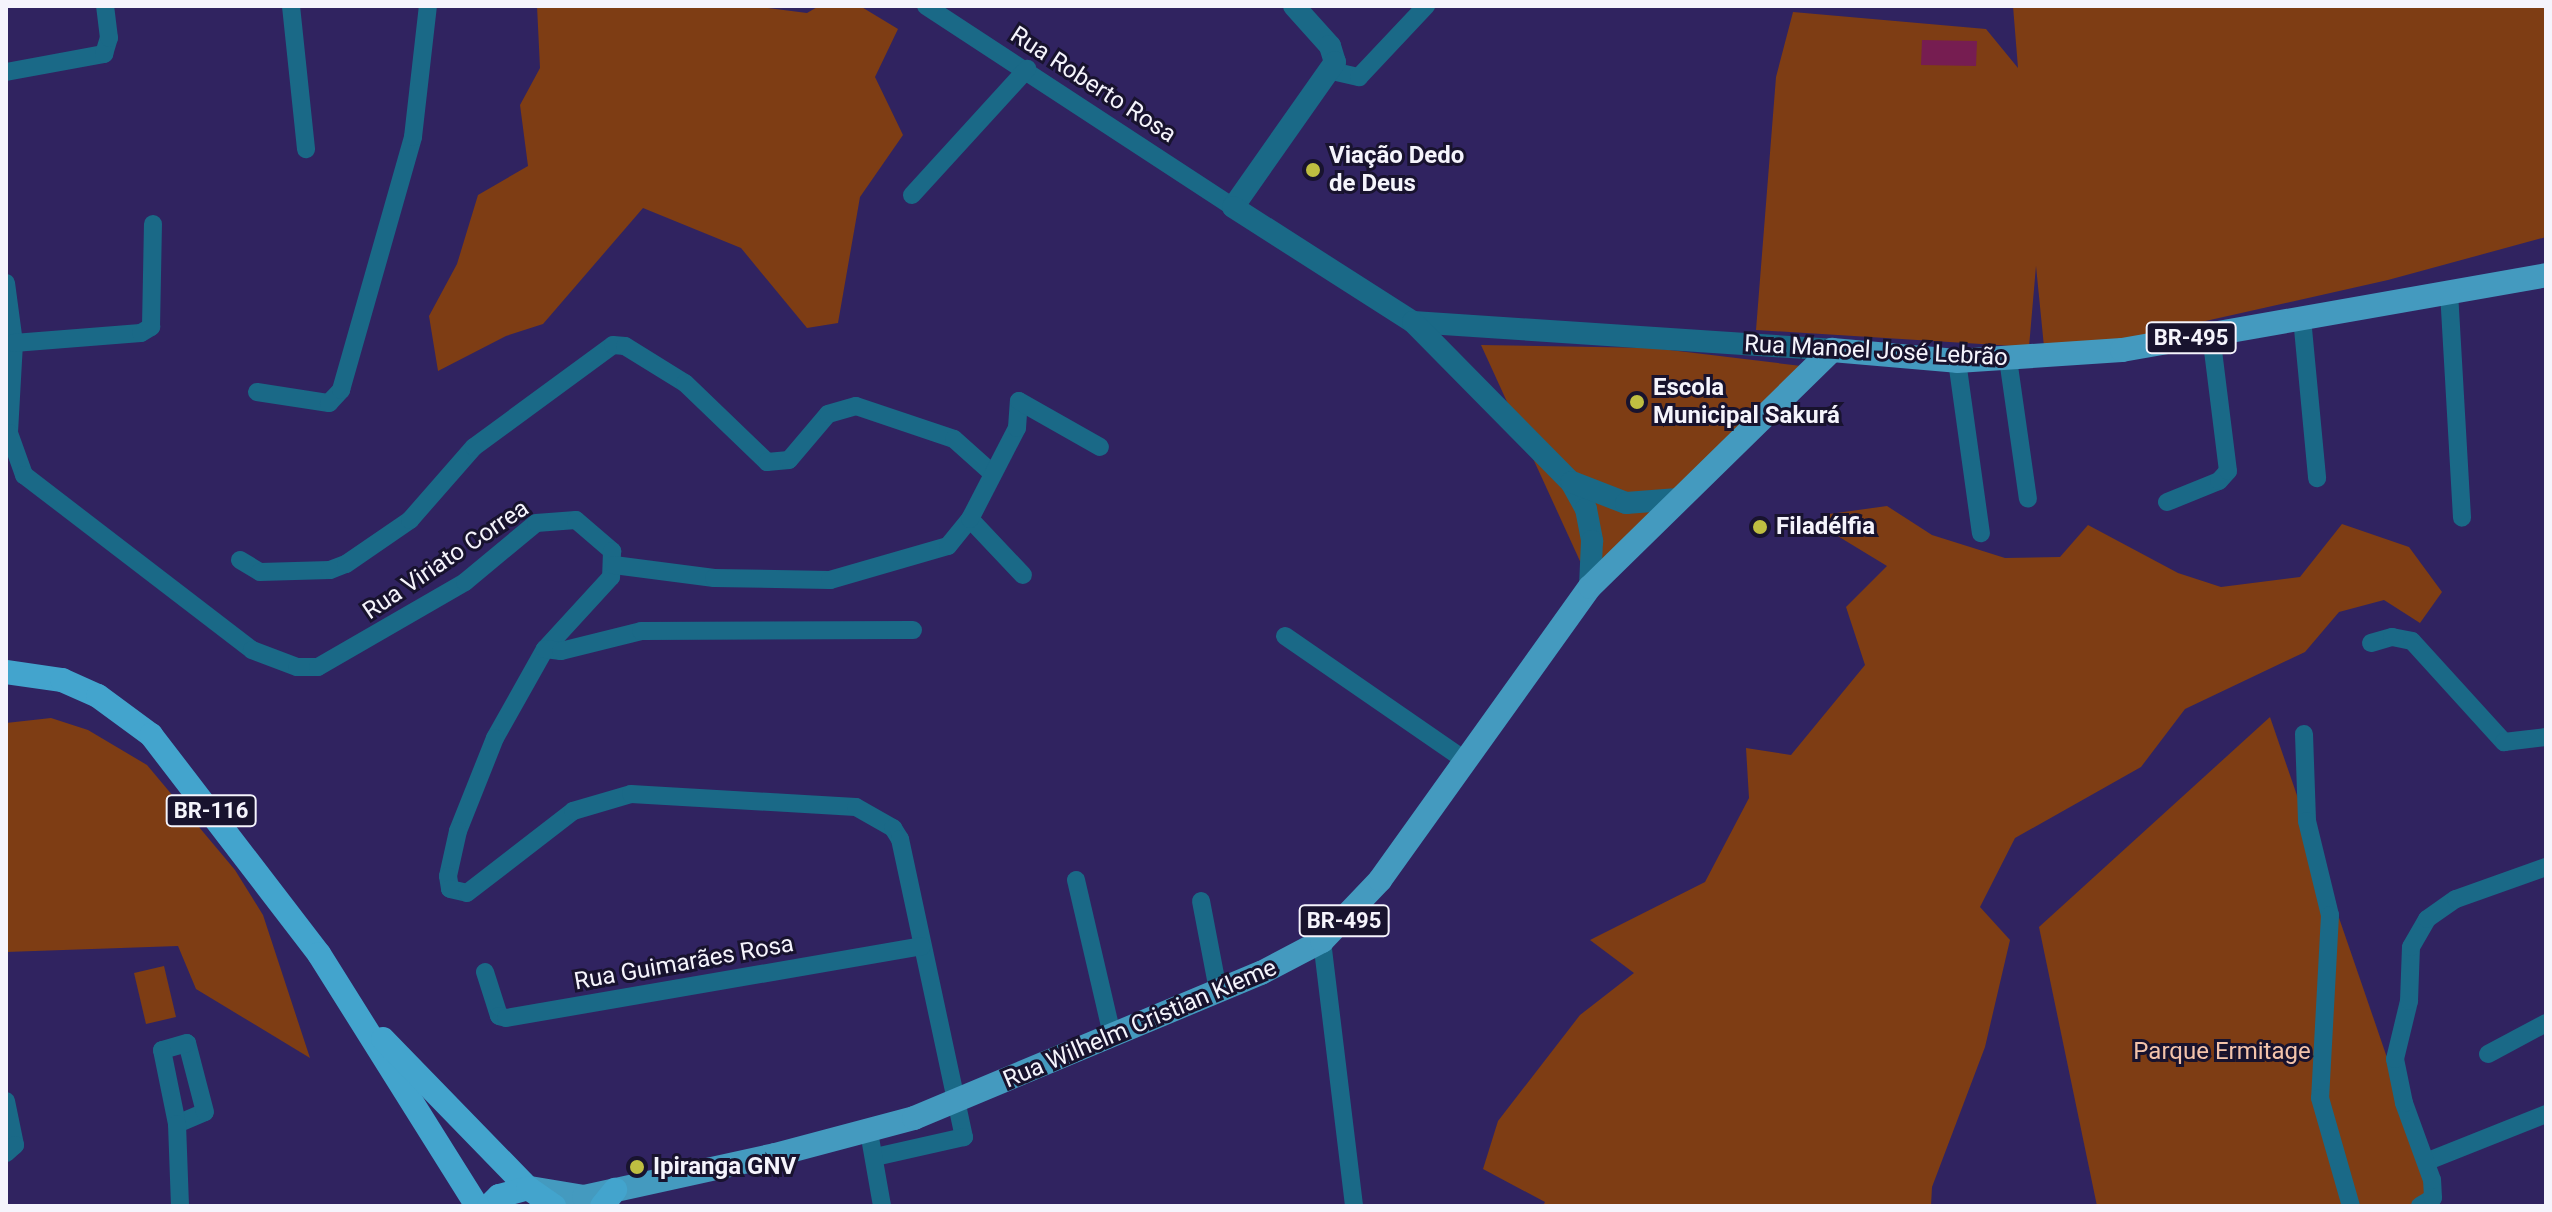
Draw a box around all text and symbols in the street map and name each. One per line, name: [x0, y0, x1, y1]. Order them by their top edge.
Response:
street label: Rua Roberto Rosa: [1005, 21, 1181, 149]
place label: Viação Dedo de Deus: [1329, 142, 1464, 198]
marker: Viação Dedo de Deus: [1304, 161, 1322, 179]
road number: BR-495: [2145, 320, 2237, 356]
street label: Rua Manoel José Lebrão: [1743, 330, 2009, 372]
place label: Escola Municipal Sakurá: [1653, 374, 1840, 430]
marker: Escola Municipal Sakurá: [1628, 393, 1646, 411]
street label: Rua Viriato Correa: [358, 494, 534, 626]
place label: Filadélfia: [1776, 513, 1875, 541]
marker: Filadélfia: [1751, 518, 1769, 536]
road number: BR-116: [165, 793, 257, 829]
road number: BR-495: [1298, 903, 1390, 939]
street label: Rua Guimarães Rosa: [572, 930, 796, 996]
street label: Rua Wilhelm Cristian Kleme: [999, 953, 1281, 1095]
park label: Parque Ermitage: [2133, 1038, 2311, 1066]
place label: Ipiranga GNV: [653, 1153, 796, 1181]
marker: Ipiranga GNV: [628, 1158, 646, 1176]

